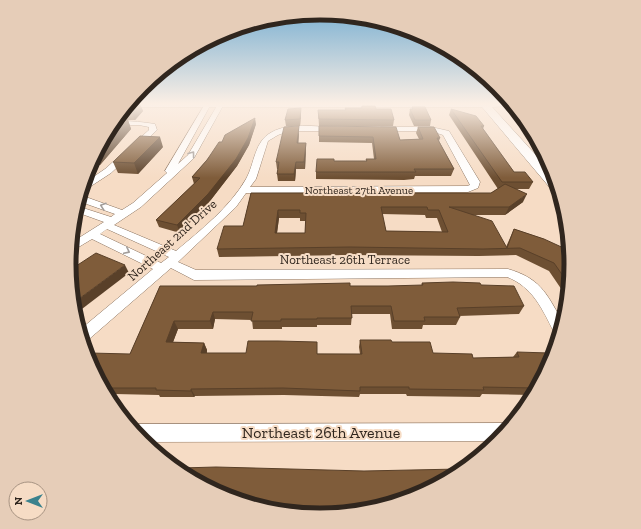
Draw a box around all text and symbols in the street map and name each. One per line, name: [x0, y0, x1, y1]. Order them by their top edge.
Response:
one-way arrow: [187, 152, 194, 159]
street label: Northeast 27th Avenue: [305, 184, 413, 197]
street label: Northeast 2nd Drive: [125, 196, 219, 284]
one-way arrow: [99, 203, 106, 211]
one-way arrow: [122, 247, 130, 254]
street label: Northeast 26th Terrace: [280, 252, 410, 267]
street label: Northeast 26th Avenue: [242, 423, 400, 442]
north arrow: [8, 481, 48, 521]
text: N: [12, 496, 25, 505]

